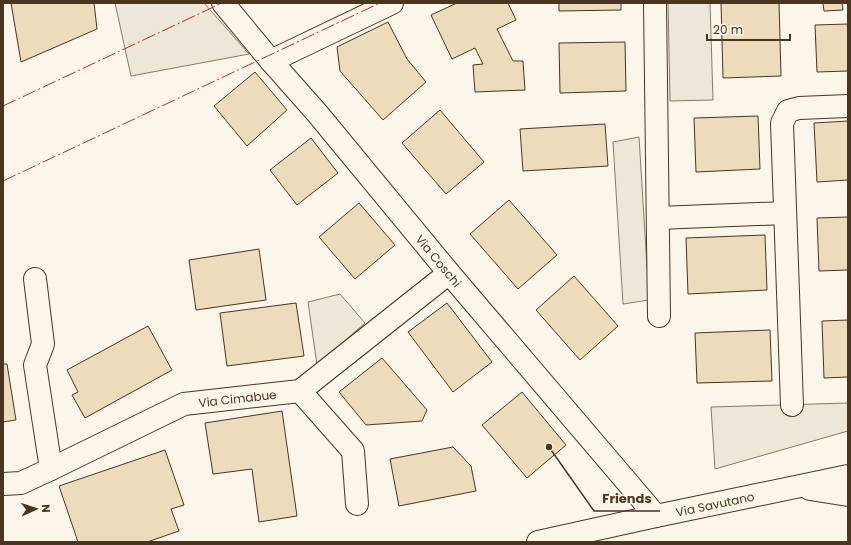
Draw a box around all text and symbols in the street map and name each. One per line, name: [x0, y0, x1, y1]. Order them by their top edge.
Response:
scale bar: [707, 16, 790, 42]
text: 20 m: [713, 21, 743, 38]
street label: Via Coschi: [412, 231, 466, 290]
street label: Via Cimabue: [198, 385, 277, 411]
callout: Friends: [594, 486, 660, 511]
street label: Via Savutano: [674, 487, 756, 520]
north arrow: [16, 489, 56, 529]
text: Friends: [602, 489, 652, 508]
text: N: [38, 504, 54, 513]

